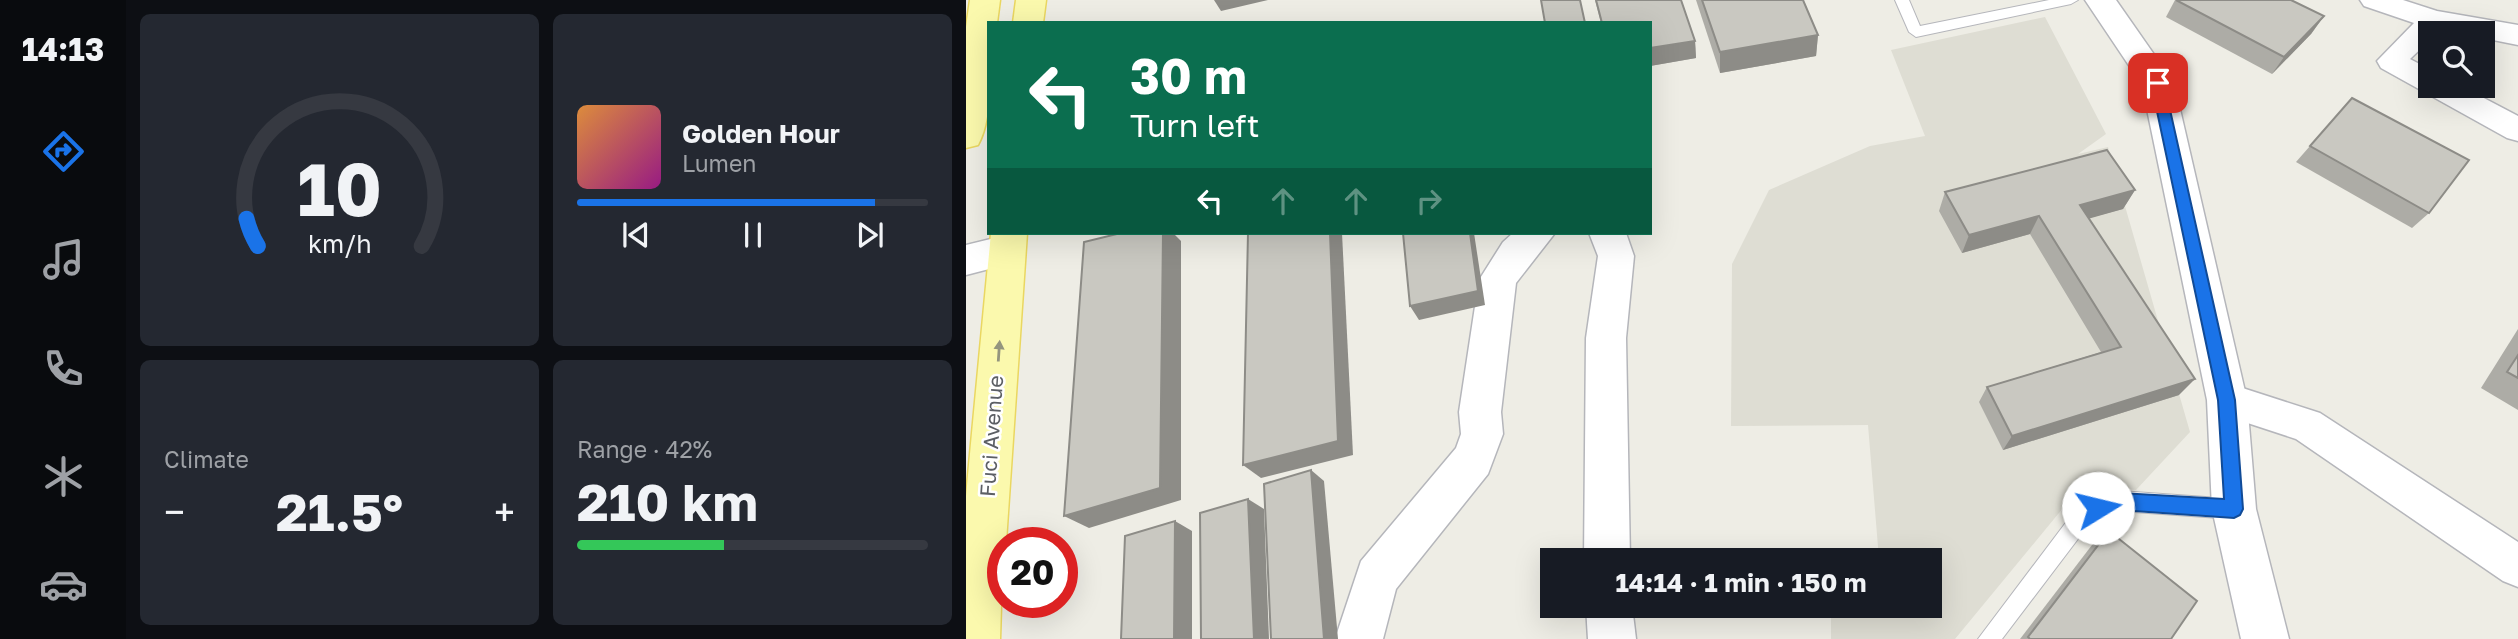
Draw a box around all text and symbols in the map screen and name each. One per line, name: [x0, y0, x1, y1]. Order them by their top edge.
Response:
map controls: [2418, 21, 2495, 98]
button: search: [2418, 21, 2495, 98]
text: 14:13: [22, 30, 104, 68]
text: 30 m: [1130, 46, 1247, 105]
icon: left: [1015, 49, 1106, 140]
pin: [2128, 53, 2188, 113]
icon: arrive: [2139, 64, 2177, 102]
text: Turn left: [1130, 106, 1259, 144]
text: Golden Hour: [682, 118, 840, 149]
icon: directions: [39, 127, 88, 176]
text: 10: [297, 145, 382, 232]
text: Lumen: [682, 149, 756, 177]
icon: left: [1191, 182, 1229, 220]
icon: ahead: [1264, 182, 1302, 220]
icon: ahead: [1337, 182, 1375, 220]
icon: right: [1410, 182, 1448, 220]
icon: previous: [617, 216, 655, 254]
icon: pause: [734, 216, 772, 254]
icon: next: [851, 216, 889, 254]
text: km/h: [308, 228, 371, 259]
icon: music: [39, 235, 88, 284]
one-way arrow: [994, 340, 1005, 362]
icon: phone: [39, 344, 88, 393]
street label: Fuci Avenue: [974, 374, 1008, 498]
text: Range · 42%: [577, 435, 712, 463]
text: Climate: [164, 445, 249, 473]
icon: climate: [39, 452, 88, 501]
text: 210 km: [577, 470, 758, 532]
position arrow: [2061, 471, 2135, 545]
text: 21.5°: [276, 480, 403, 542]
text: −: [164, 489, 185, 534]
text: +: [494, 489, 515, 534]
speed limit sign: 20: [987, 527, 1078, 618]
icon: car: [39, 560, 88, 609]
text: 14:14 · 1 min · 150 m: [1615, 567, 1867, 598]

